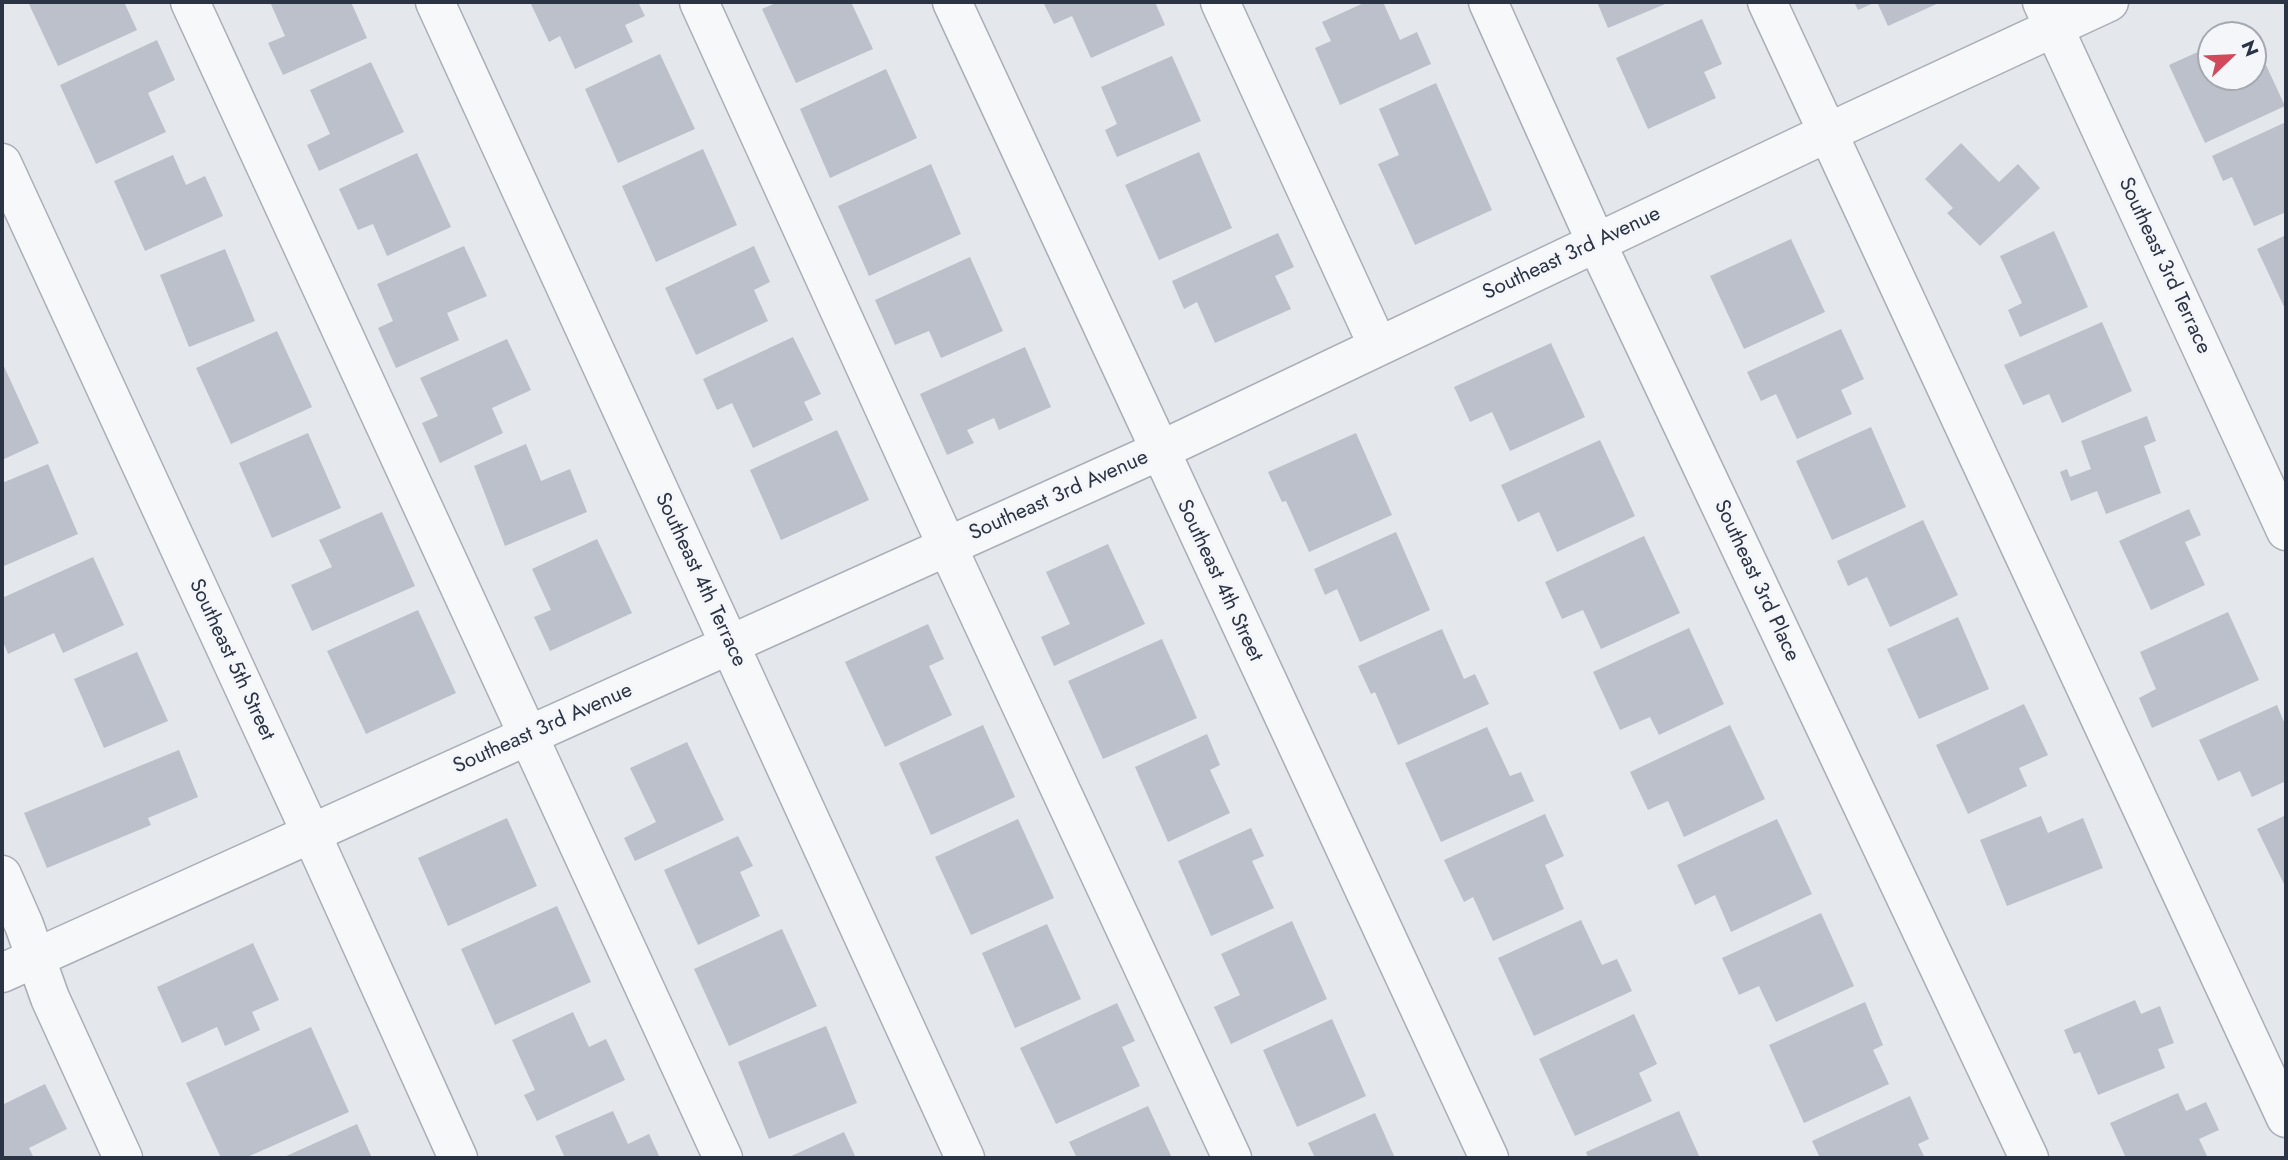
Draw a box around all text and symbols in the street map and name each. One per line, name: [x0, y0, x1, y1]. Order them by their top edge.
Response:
north arrow: [2197, 21, 2267, 91]
text: N: [2235, 36, 2265, 61]
street label: Southeast 3rd Terrace: [2112, 174, 2216, 358]
street label: Southeast 3rd Avenue: [1479, 202, 1665, 306]
street label: Southeast 3rd Avenue: [966, 445, 1152, 547]
street label: Southeast 4th Terrace: [649, 489, 751, 671]
street label: Southeast 4th Street: [1170, 496, 1268, 666]
street label: Southeast 3rd Place: [1708, 496, 1804, 666]
street label: Southeast 5th Street: [183, 575, 279, 745]
street label: Southeast 3rd Avenue: [450, 678, 636, 780]

